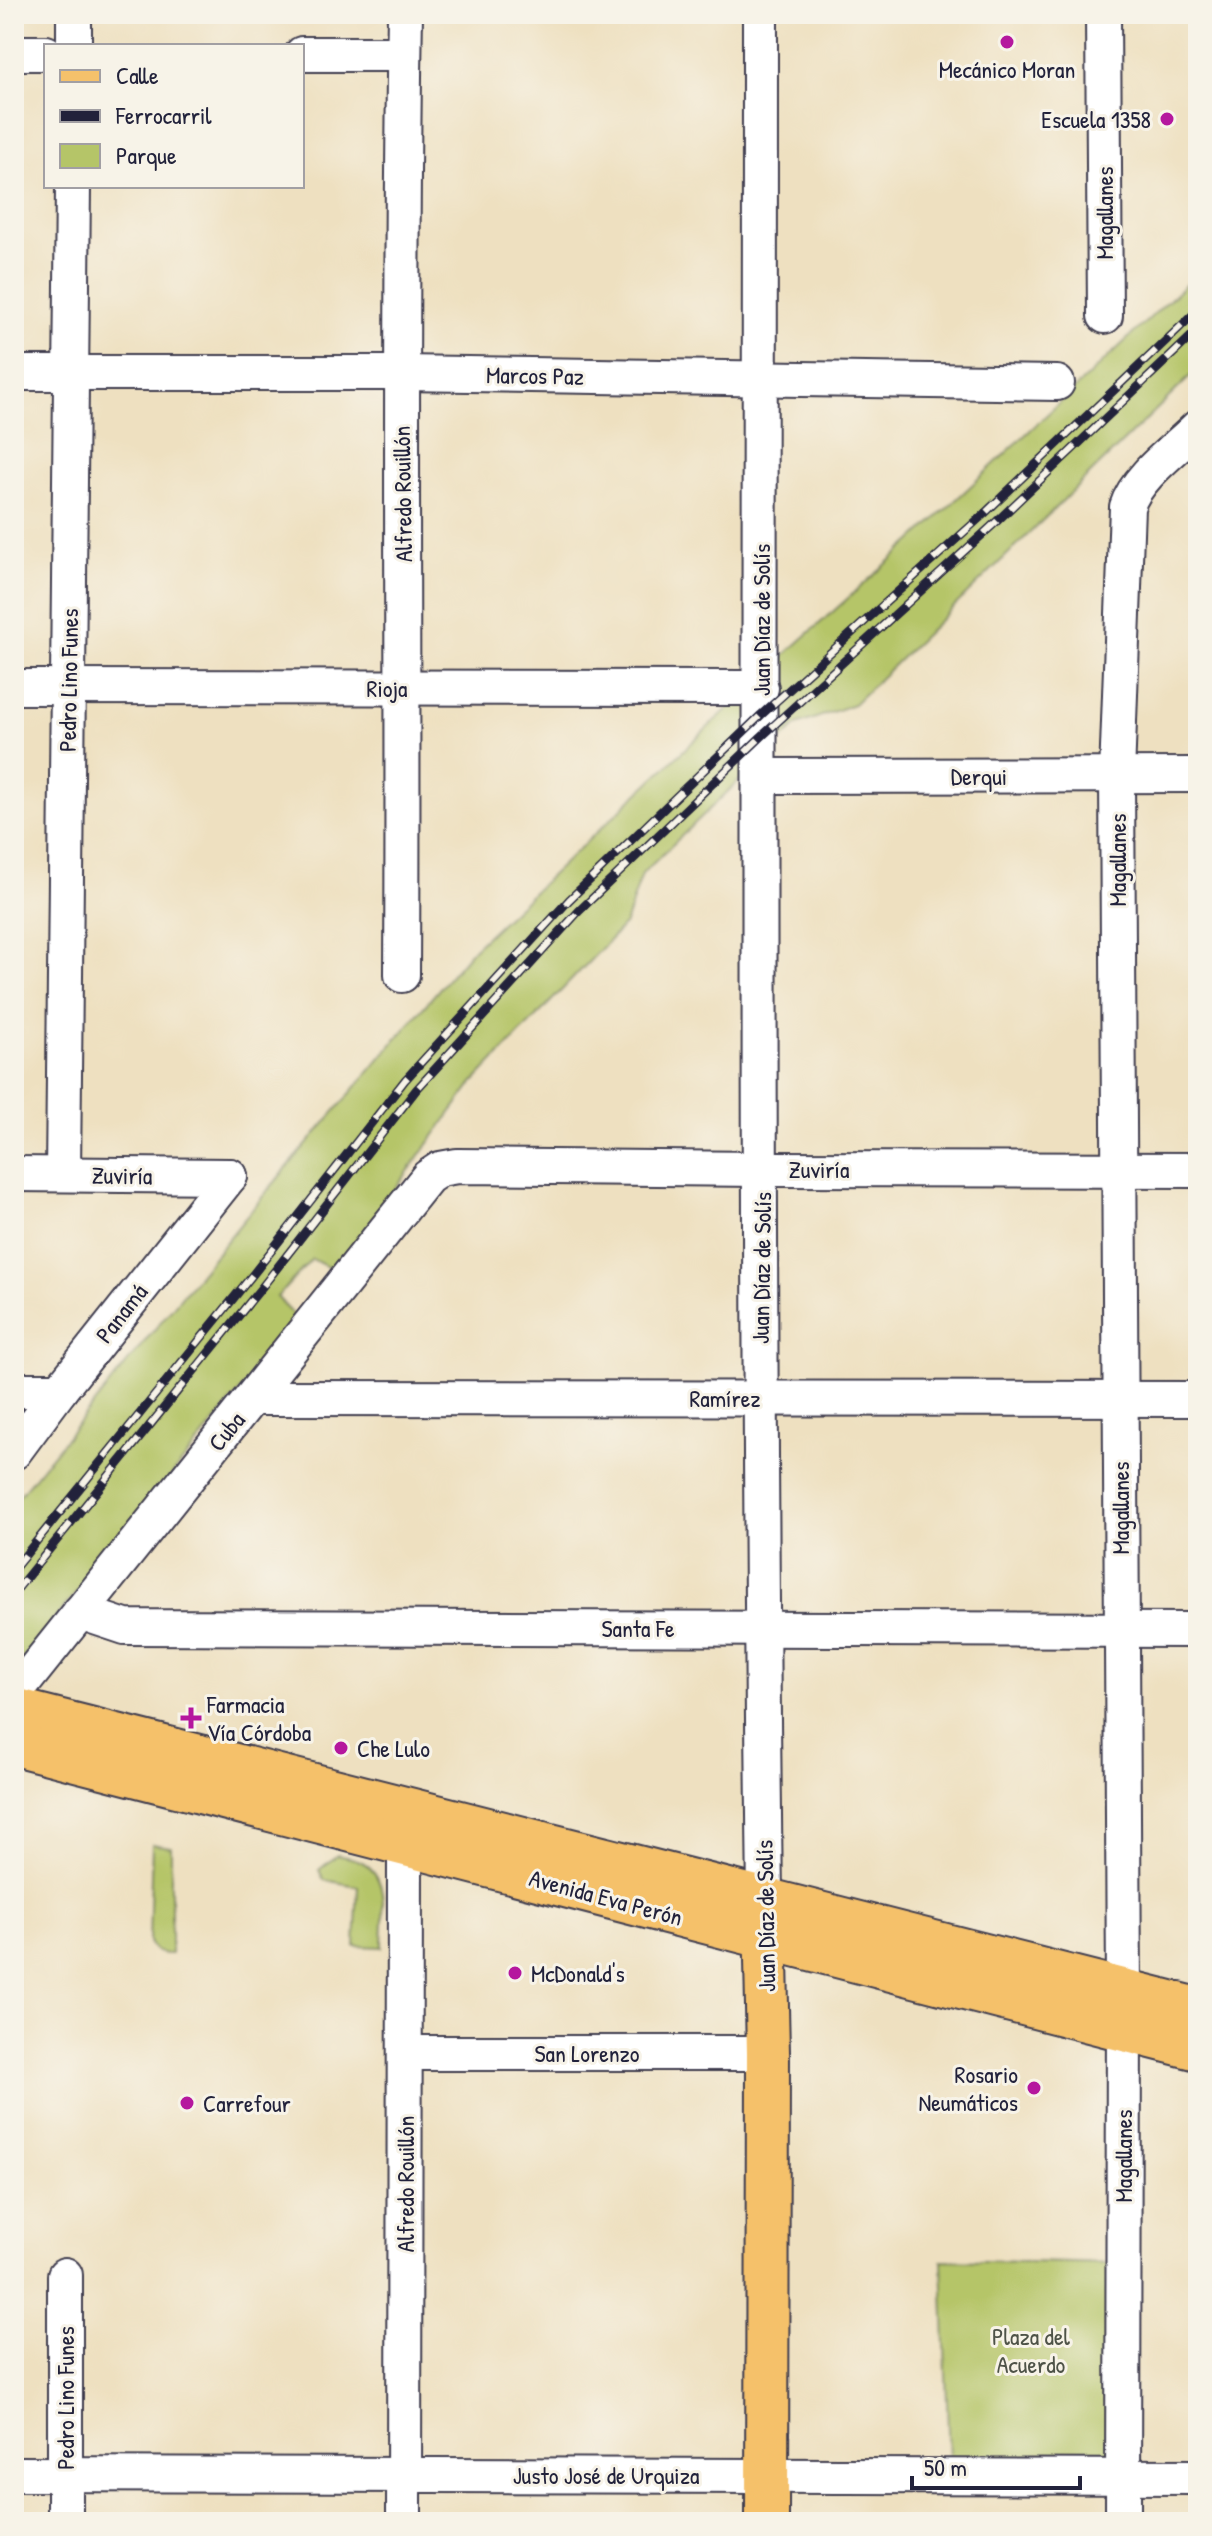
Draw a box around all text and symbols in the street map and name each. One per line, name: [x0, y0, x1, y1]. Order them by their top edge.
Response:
marker: Mecánico Moran: [998, 33, 1016, 51]
legend: [44, 44, 304, 188]
place label: Mecánico Moran: [939, 53, 1075, 85]
text: Calle: [116, 59, 159, 91]
text: Ferrocarril: [115, 99, 212, 131]
place label: Escuela 1358: [1041, 103, 1151, 135]
marker: Escuela 1358: [1158, 110, 1176, 128]
text: Parque: [116, 139, 177, 171]
street label: Magallanes: [1088, 166, 1120, 260]
street label: Marcos Paz: [486, 358, 584, 392]
street label: Alfredo Rouillón: [385, 425, 419, 563]
street label: Juan Díaz de Solís: [745, 544, 777, 696]
street label: Pedro Lino Funes: [51, 608, 85, 752]
street label: Rioja: [367, 672, 408, 704]
street label: Derqui: [951, 760, 1007, 792]
street label: Magallanes: [1101, 813, 1133, 907]
street label: Zuviría: [789, 1153, 849, 1185]
street label: Zuviría: [91, 1158, 153, 1192]
street label: Juan Díaz de Solís: [744, 1192, 778, 1344]
street label: Panamá: [88, 1277, 154, 1349]
street label: Ramírez: [689, 1382, 761, 1414]
street label: Cuba: [200, 1405, 252, 1457]
street label: Magallanes: [1104, 1461, 1136, 1555]
street label: Santa Fe: [601, 1612, 675, 1644]
place label: Farmacia Vía Córdoba: [206, 1688, 311, 1748]
marker: Farmacia Vía Córdoba: [182, 1709, 200, 1727]
place label: Che Lulo: [357, 1732, 430, 1764]
marker: Che Lulo: [332, 1739, 350, 1757]
street label: Juan Díaz de Solís: [748, 1840, 782, 1992]
street label: Avenida Eva Perón: [526, 1861, 686, 1933]
place label: McDonald's: [531, 1957, 625, 1989]
marker: McDonald's: [506, 1964, 524, 1982]
street label: San Lorenzo: [535, 2037, 640, 2069]
place label: Rosario Neumáticos: [918, 2058, 1018, 2118]
marker: Rosario Neumáticos: [1025, 2079, 1043, 2097]
place label: Carrefour: [203, 2087, 291, 2119]
marker: Carrefour: [178, 2094, 196, 2112]
street label: Magallanes: [1107, 2109, 1139, 2203]
street label: Alfredo Rouillón: [389, 2116, 421, 2252]
park label: Plaza del Acuerdo: [992, 2320, 1071, 2380]
street label: Pedro Lino Funes: [49, 2326, 81, 2470]
scale bar: [912, 2440, 1080, 2490]
text: 50 m: [924, 2451, 967, 2483]
street label: Justo José de Urquiza: [513, 2459, 699, 2491]

